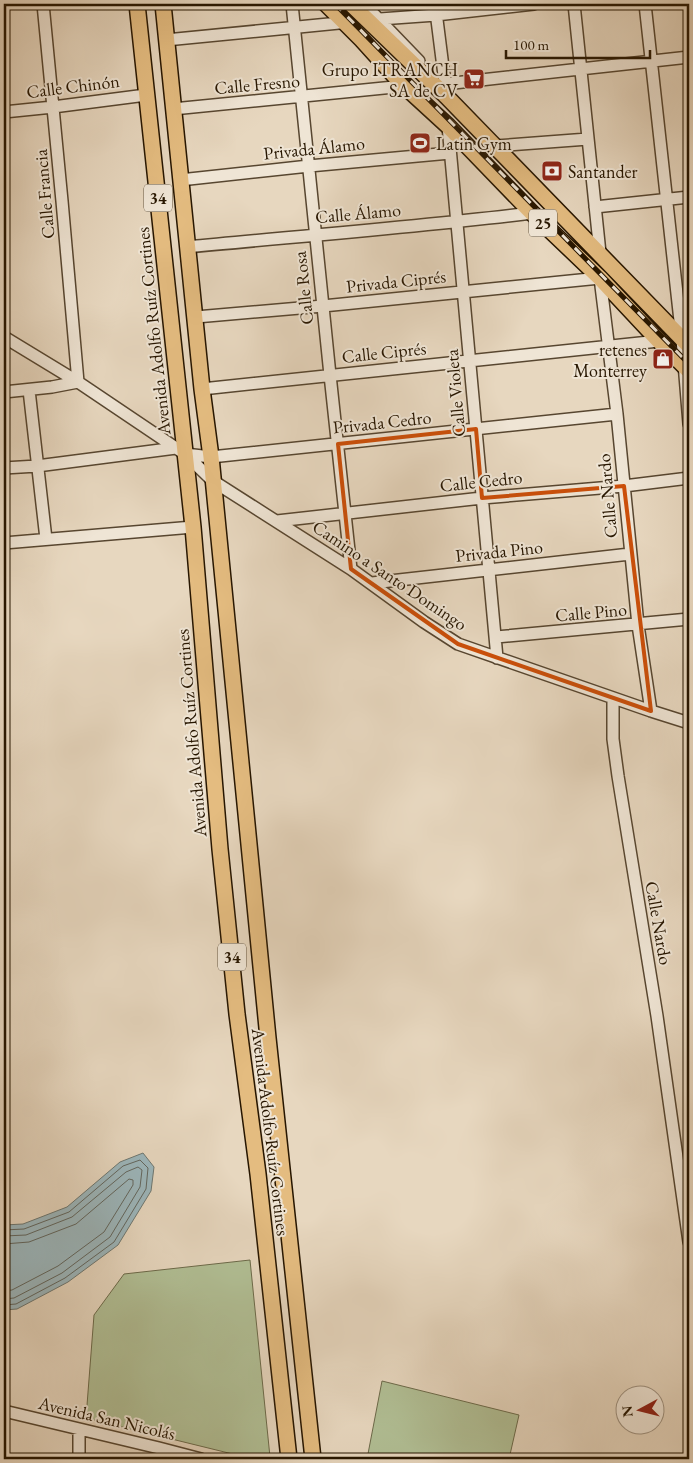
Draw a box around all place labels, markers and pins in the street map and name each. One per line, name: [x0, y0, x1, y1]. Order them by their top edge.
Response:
place label: Grupo ITRANCH SA de CV: [322, 58, 459, 102]
supermarket icon: Grupo ITRANCH SA de CV: [462, 67, 486, 91]
sports icon: Latin Gym: [408, 131, 432, 155]
place label: Latin Gym: [436, 132, 512, 155]
bank icon: Santander: [540, 159, 564, 183]
place label: Santander: [568, 160, 638, 183]
place label: retenes Monterrey: [573, 338, 647, 382]
shop icon: retenes Monterrey: [651, 347, 675, 371]

